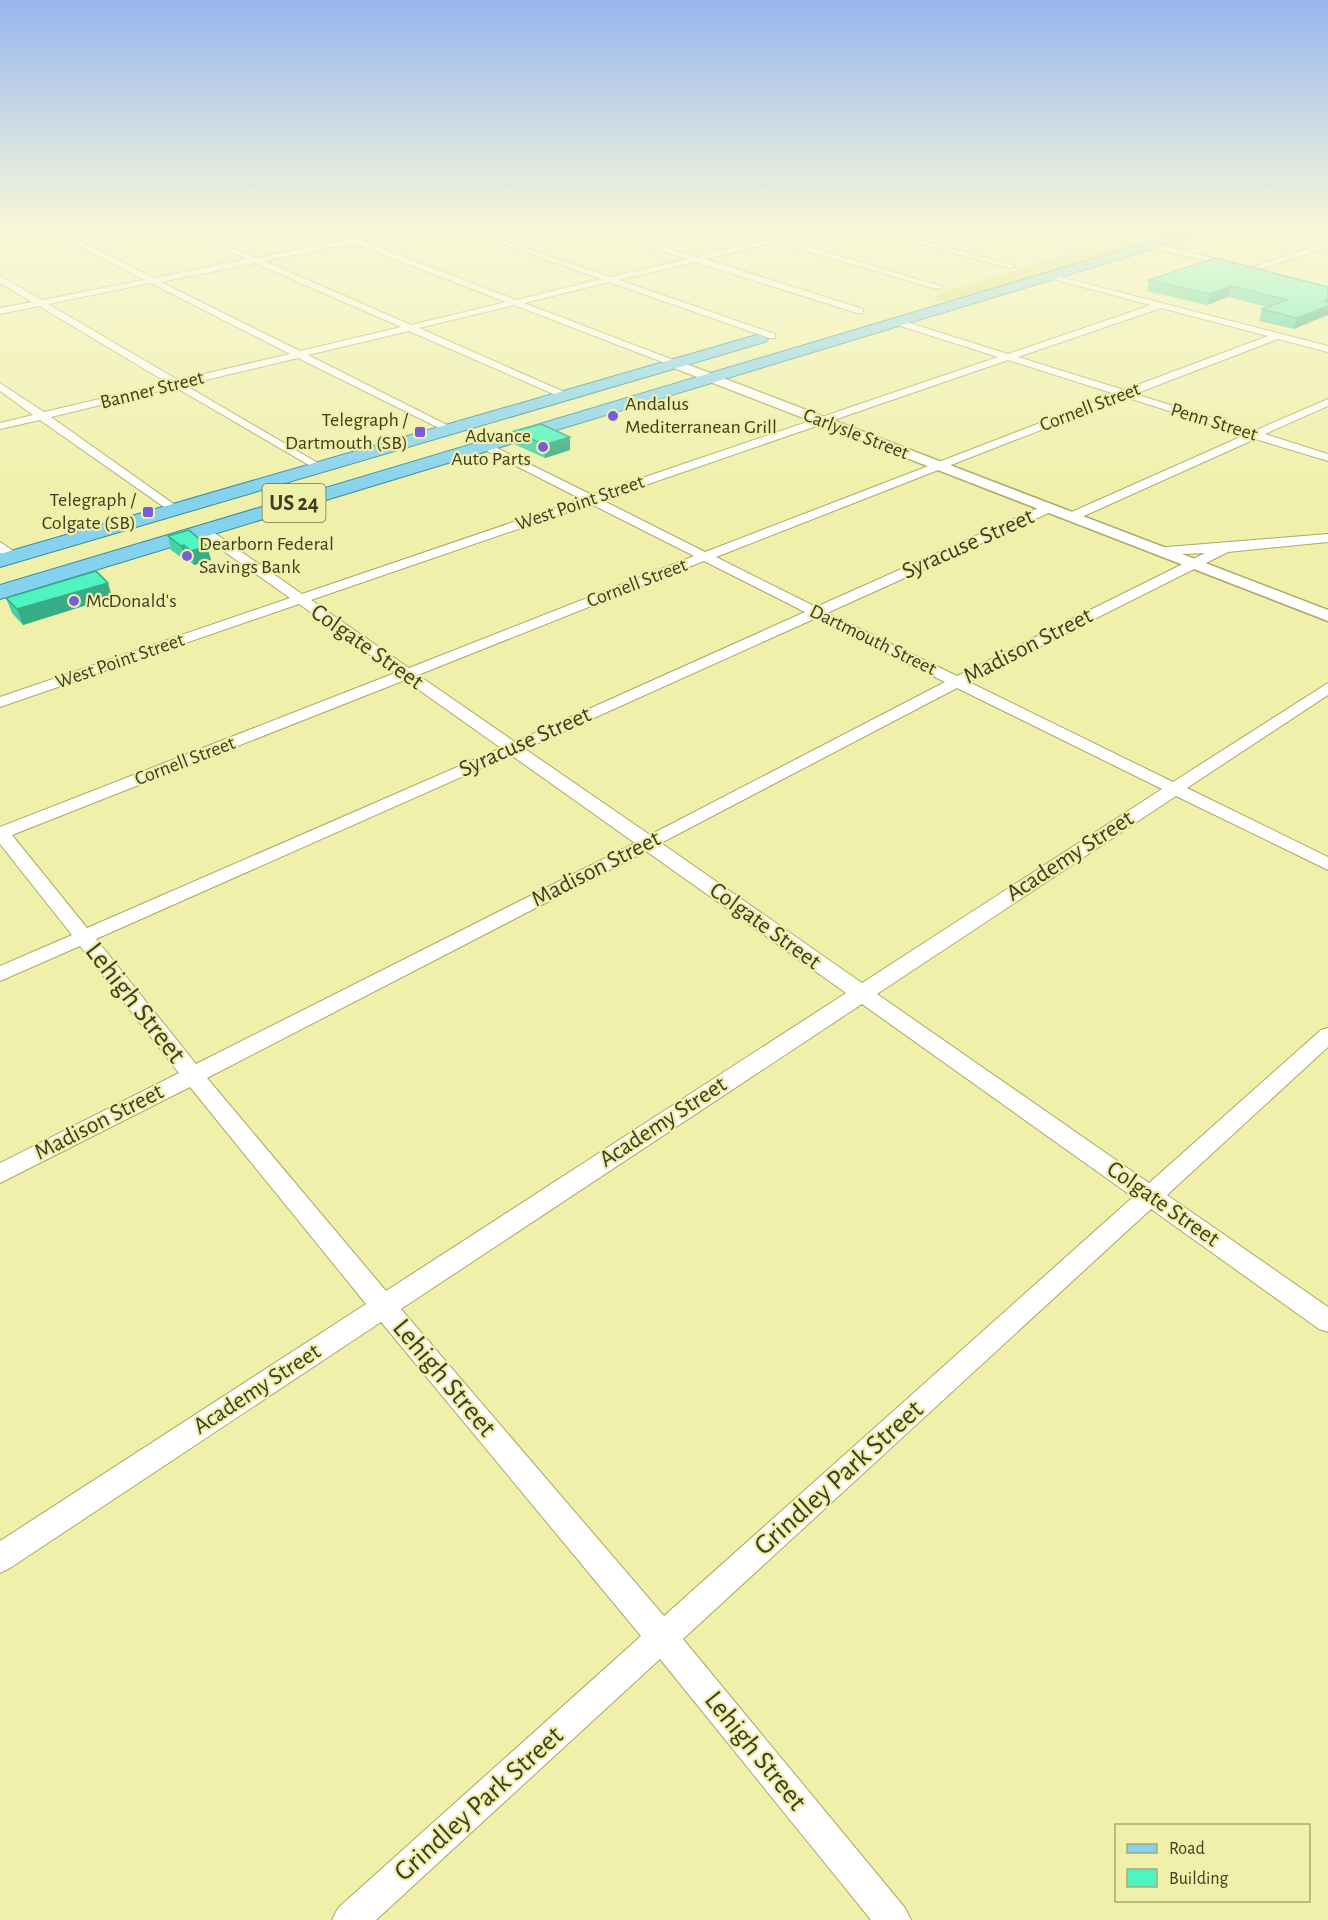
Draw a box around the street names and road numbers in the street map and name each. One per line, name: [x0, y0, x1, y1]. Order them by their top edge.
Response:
street label: Banner Street: [98, 367, 207, 413]
street label: Cornell Street: [1037, 378, 1144, 435]
street label: Penn Street: [1168, 399, 1260, 445]
street label: Carlysle Street: [800, 405, 912, 464]
street label: West Point Street: [513, 471, 647, 534]
road number: US 24: [262, 484, 326, 522]
street label: Syracuse Street: [898, 504, 1038, 584]
street label: Cornell Street: [584, 554, 691, 611]
street label: Colgate Street: [306, 600, 428, 695]
street label: Dartmouth Street: [807, 601, 940, 680]
street label: Madison Street: [960, 603, 1097, 689]
street label: West Point Street: [53, 629, 187, 692]
street label: Syracuse Street: [455, 702, 595, 782]
street label: Cornell Street: [132, 732, 239, 789]
street label: Academy Street: [1002, 806, 1138, 906]
street label: Madison Street: [528, 826, 665, 912]
street label: Colgate Street: [705, 878, 825, 974]
street label: Lehigh Street: [80, 938, 190, 1068]
street label: Academy Street: [595, 1072, 731, 1172]
street label: Madison Street: [31, 1079, 168, 1165]
street label: Colgate Street: [1102, 1157, 1224, 1252]
street label: Lehigh Street: [387, 1314, 501, 1442]
street label: Academy Street: [189, 1339, 325, 1439]
street label: Grindley Park Street: [749, 1395, 929, 1561]
street label: Lehigh Street: [699, 1686, 811, 1816]
street label: Grindley Park Street: [389, 1721, 569, 1887]

